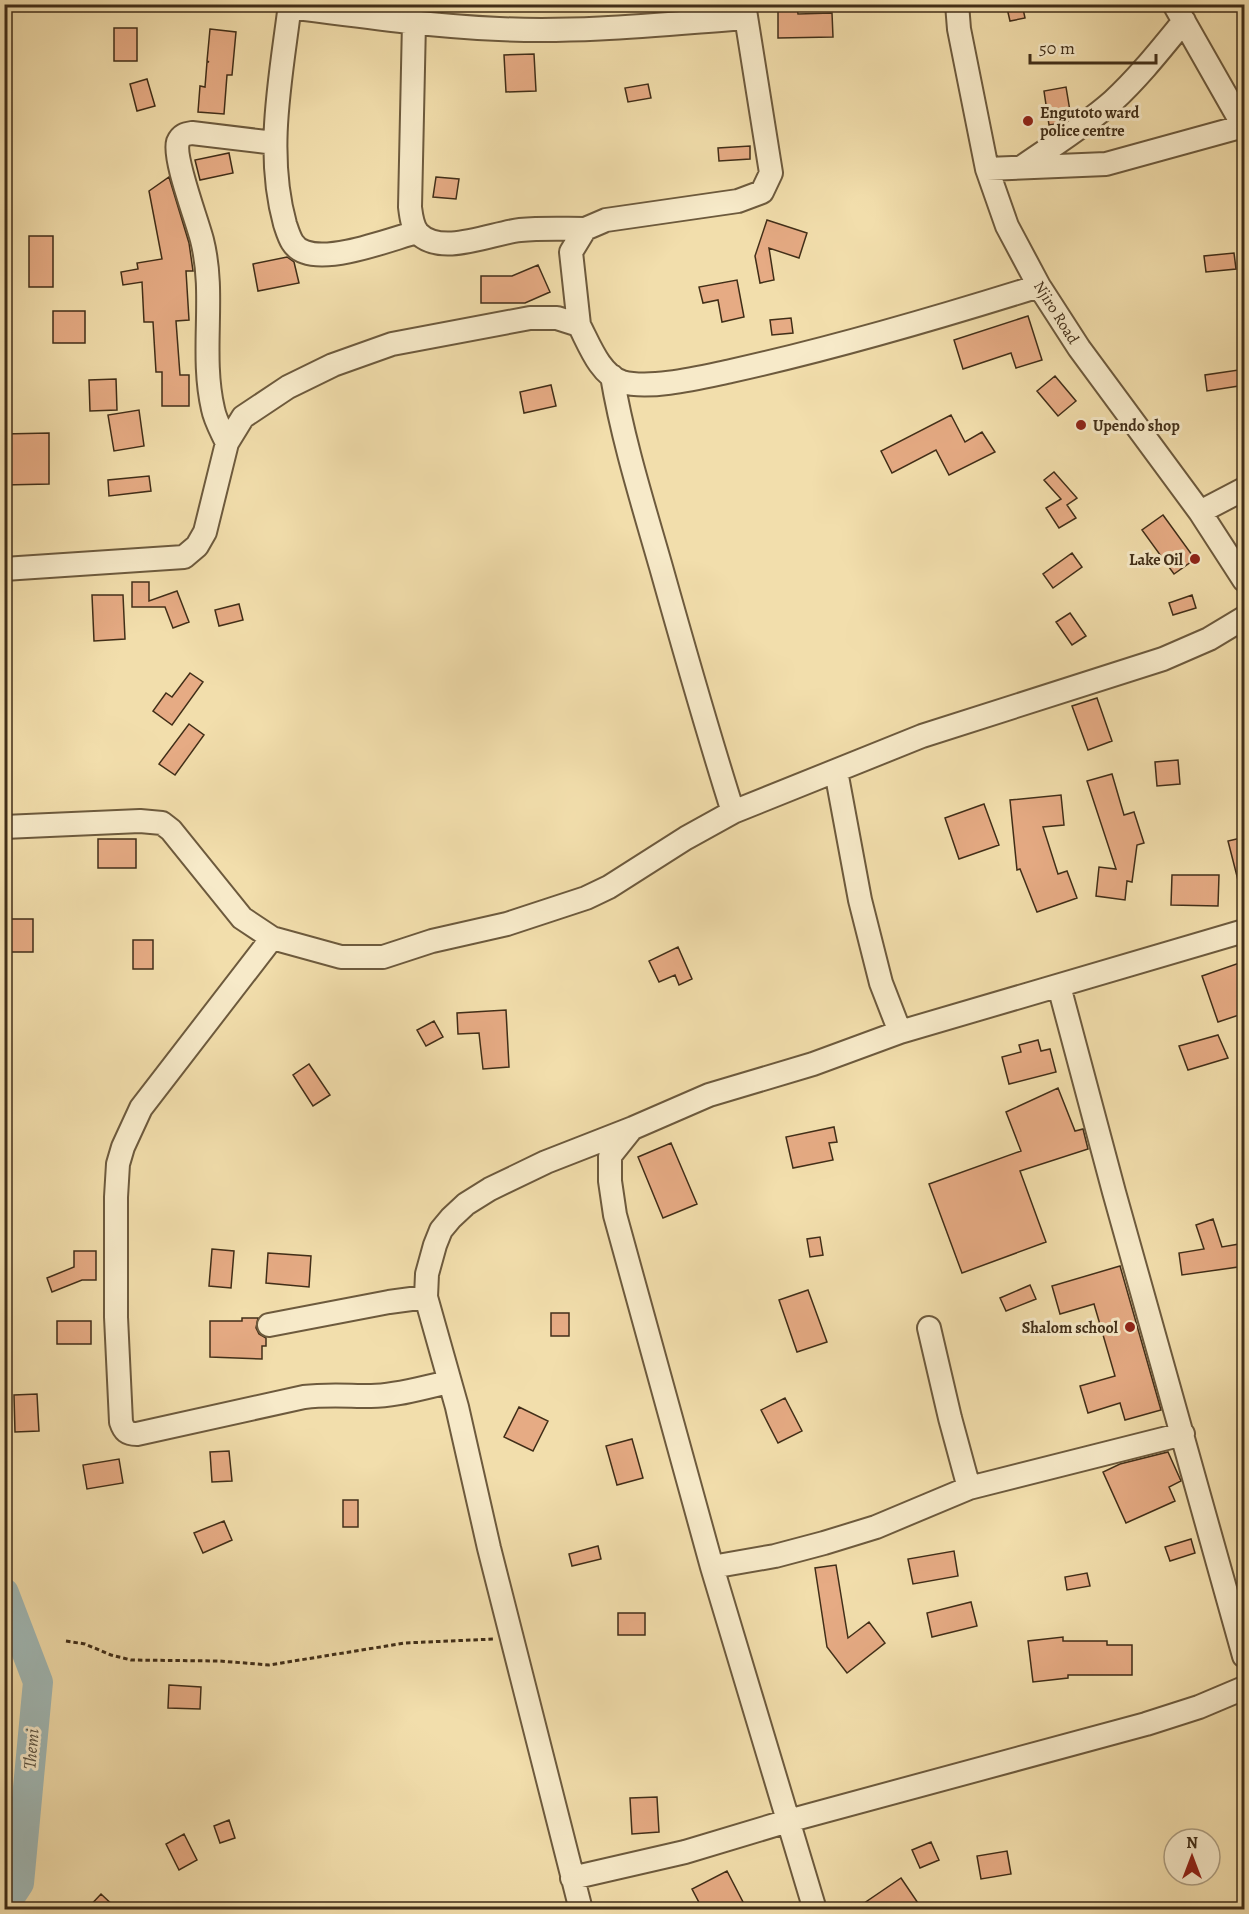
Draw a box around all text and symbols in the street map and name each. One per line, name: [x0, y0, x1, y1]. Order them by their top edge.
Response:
scale bar: [1030, 27, 1156, 65]
text: 50 m: [1039, 36, 1075, 60]
place label: Engutoto ward police centre: [1040, 102, 1140, 142]
marker: Engutoto ward police centre: [1021, 114, 1035, 128]
street label: Njiro Road: [1028, 277, 1084, 349]
place label: Upendo shop: [1093, 415, 1180, 437]
marker: Upendo shop: [1074, 418, 1088, 432]
place label: Lake Oil: [1129, 549, 1184, 571]
marker: Lake Oil: [1188, 552, 1202, 566]
place label: Shalom school: [1022, 1317, 1119, 1339]
marker: Shalom school: [1123, 1320, 1137, 1334]
water label: Themi: [17, 1727, 45, 1770]
north arrow: [1162, 1827, 1222, 1887]
text: N: [1186, 1832, 1198, 1854]

